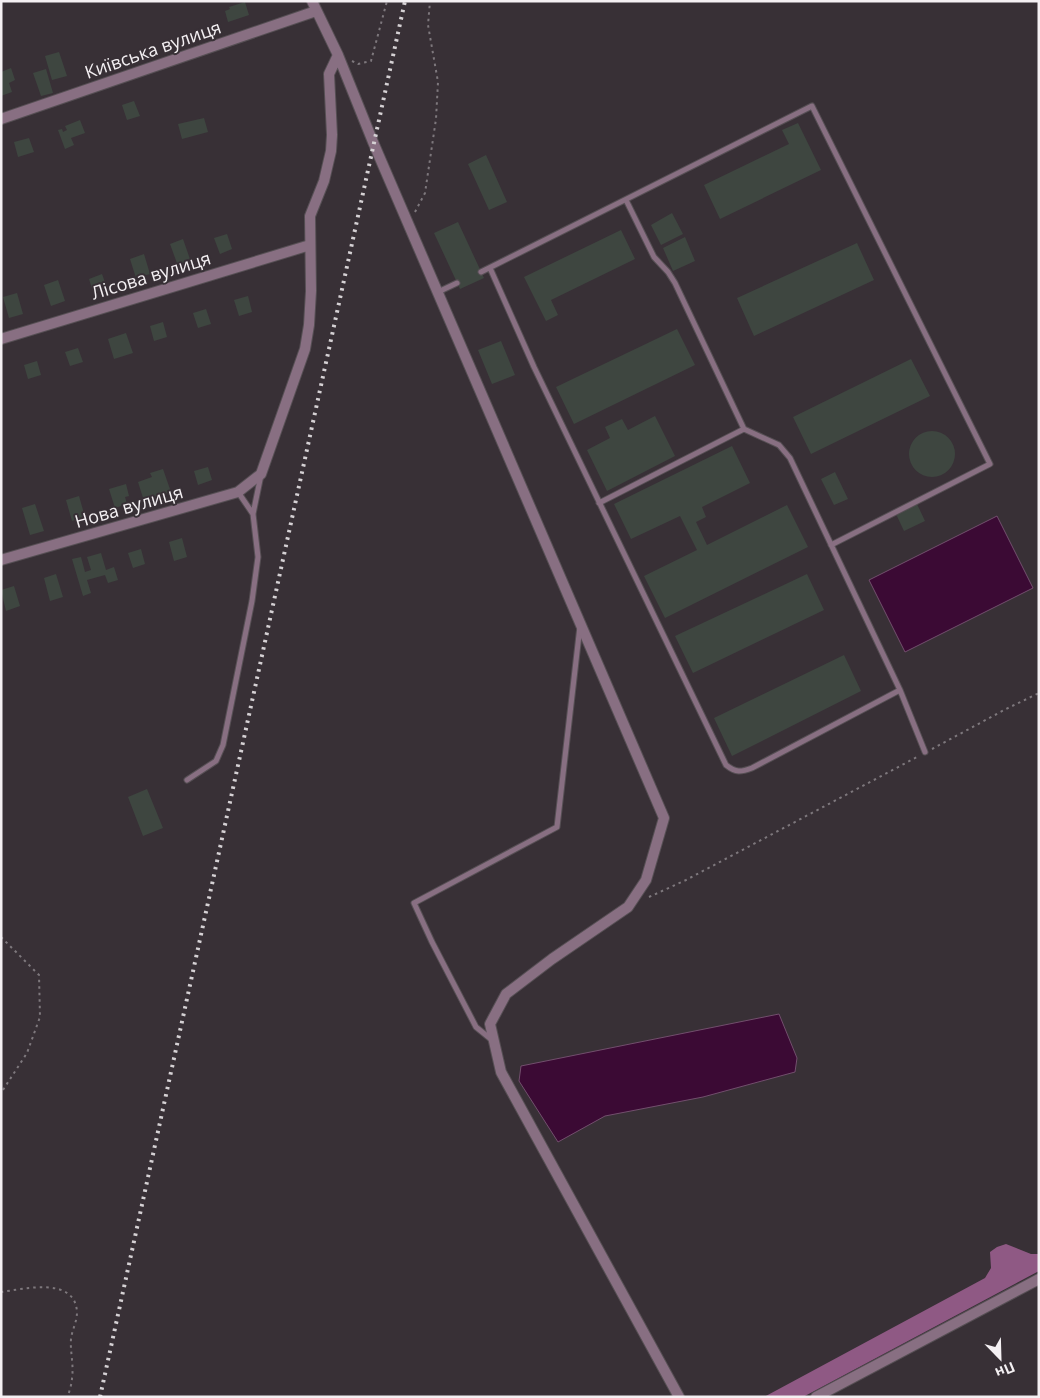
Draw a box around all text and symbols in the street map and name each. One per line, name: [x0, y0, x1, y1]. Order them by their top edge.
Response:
street label: Київська вулиця: [81, 14, 224, 84]
street label: Лісова вулиця: [88, 245, 214, 305]
street label: Нова вулиця: [72, 479, 186, 533]
north arrow: [975, 1333, 1025, 1383]
text: Пн: [992, 1358, 1018, 1383]

